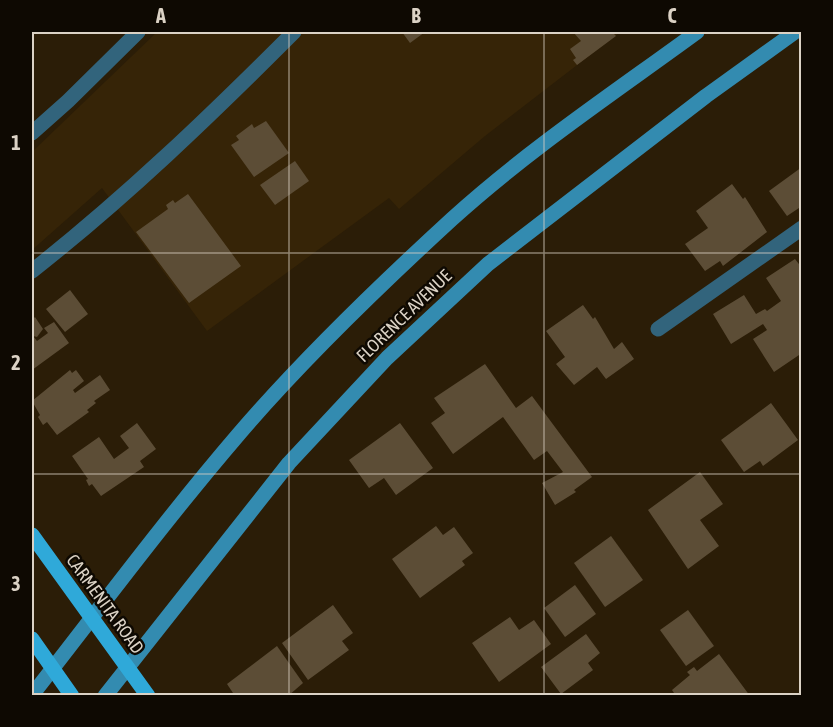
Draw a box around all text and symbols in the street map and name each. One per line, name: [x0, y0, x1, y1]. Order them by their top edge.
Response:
text: A: [155, 4, 166, 27]
text: B: [411, 4, 421, 27]
text: C: [668, 4, 677, 27]
text: 1: [11, 131, 21, 154]
street label: FLORENCE AVENUE: [352, 265, 456, 366]
text: 2: [11, 351, 21, 374]
street label: CARMENITA ROAD: [62, 550, 148, 657]
text: 3: [11, 572, 21, 595]

